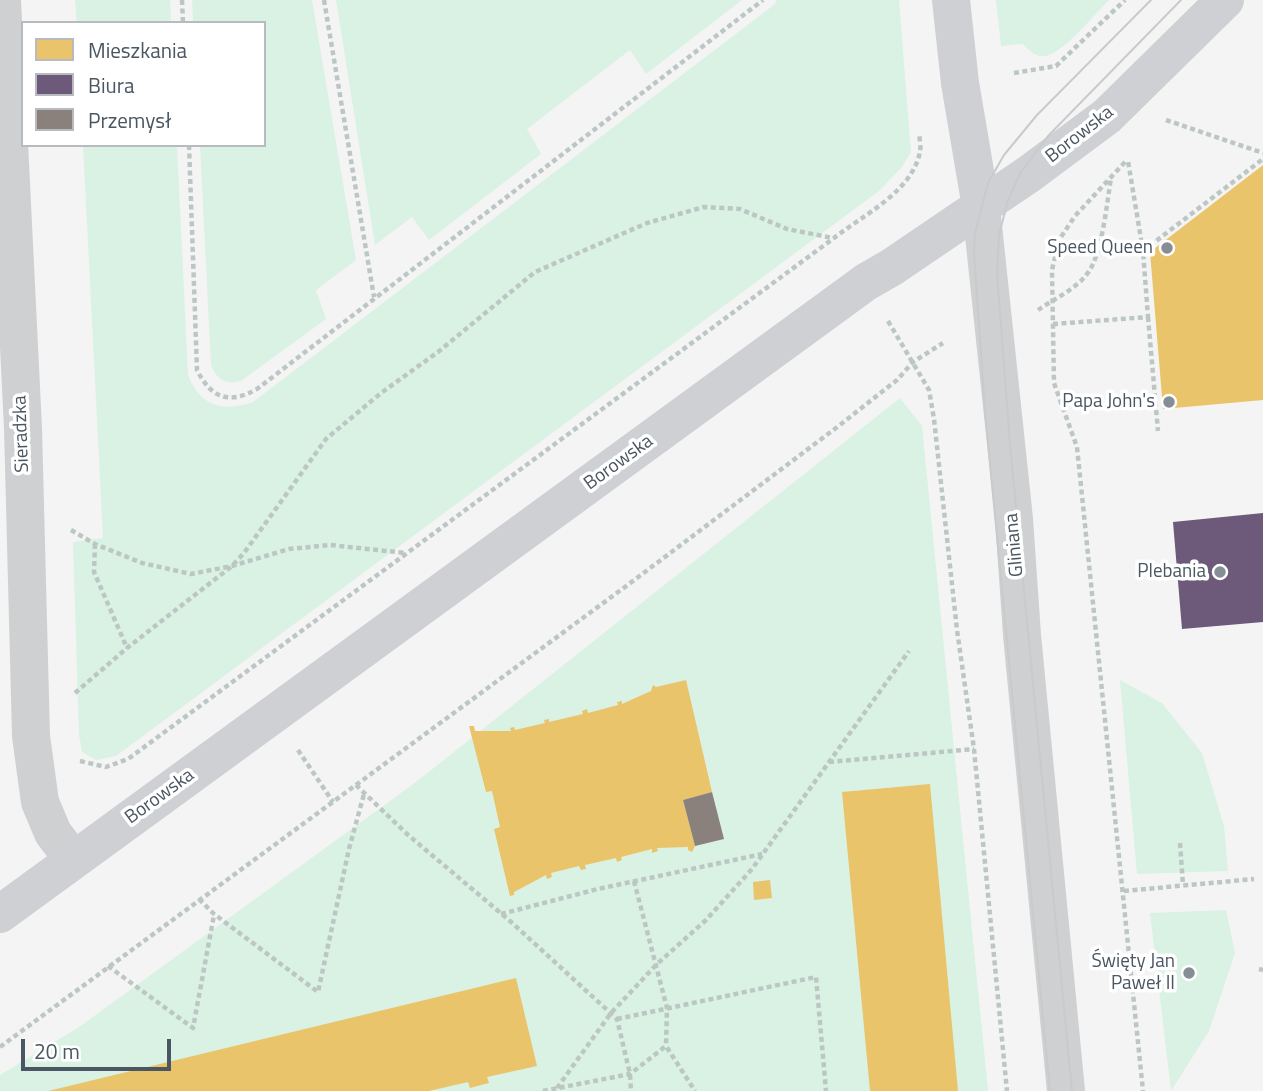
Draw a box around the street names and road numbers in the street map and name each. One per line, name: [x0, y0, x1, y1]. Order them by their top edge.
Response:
street label: Borowska: [1042, 101, 1118, 169]
street label: Sieradzka: [9, 395, 35, 473]
street label: Borowska: [580, 430, 658, 496]
street label: Gliniana: [1001, 512, 1029, 578]
street label: Borowska: [121, 764, 199, 830]

